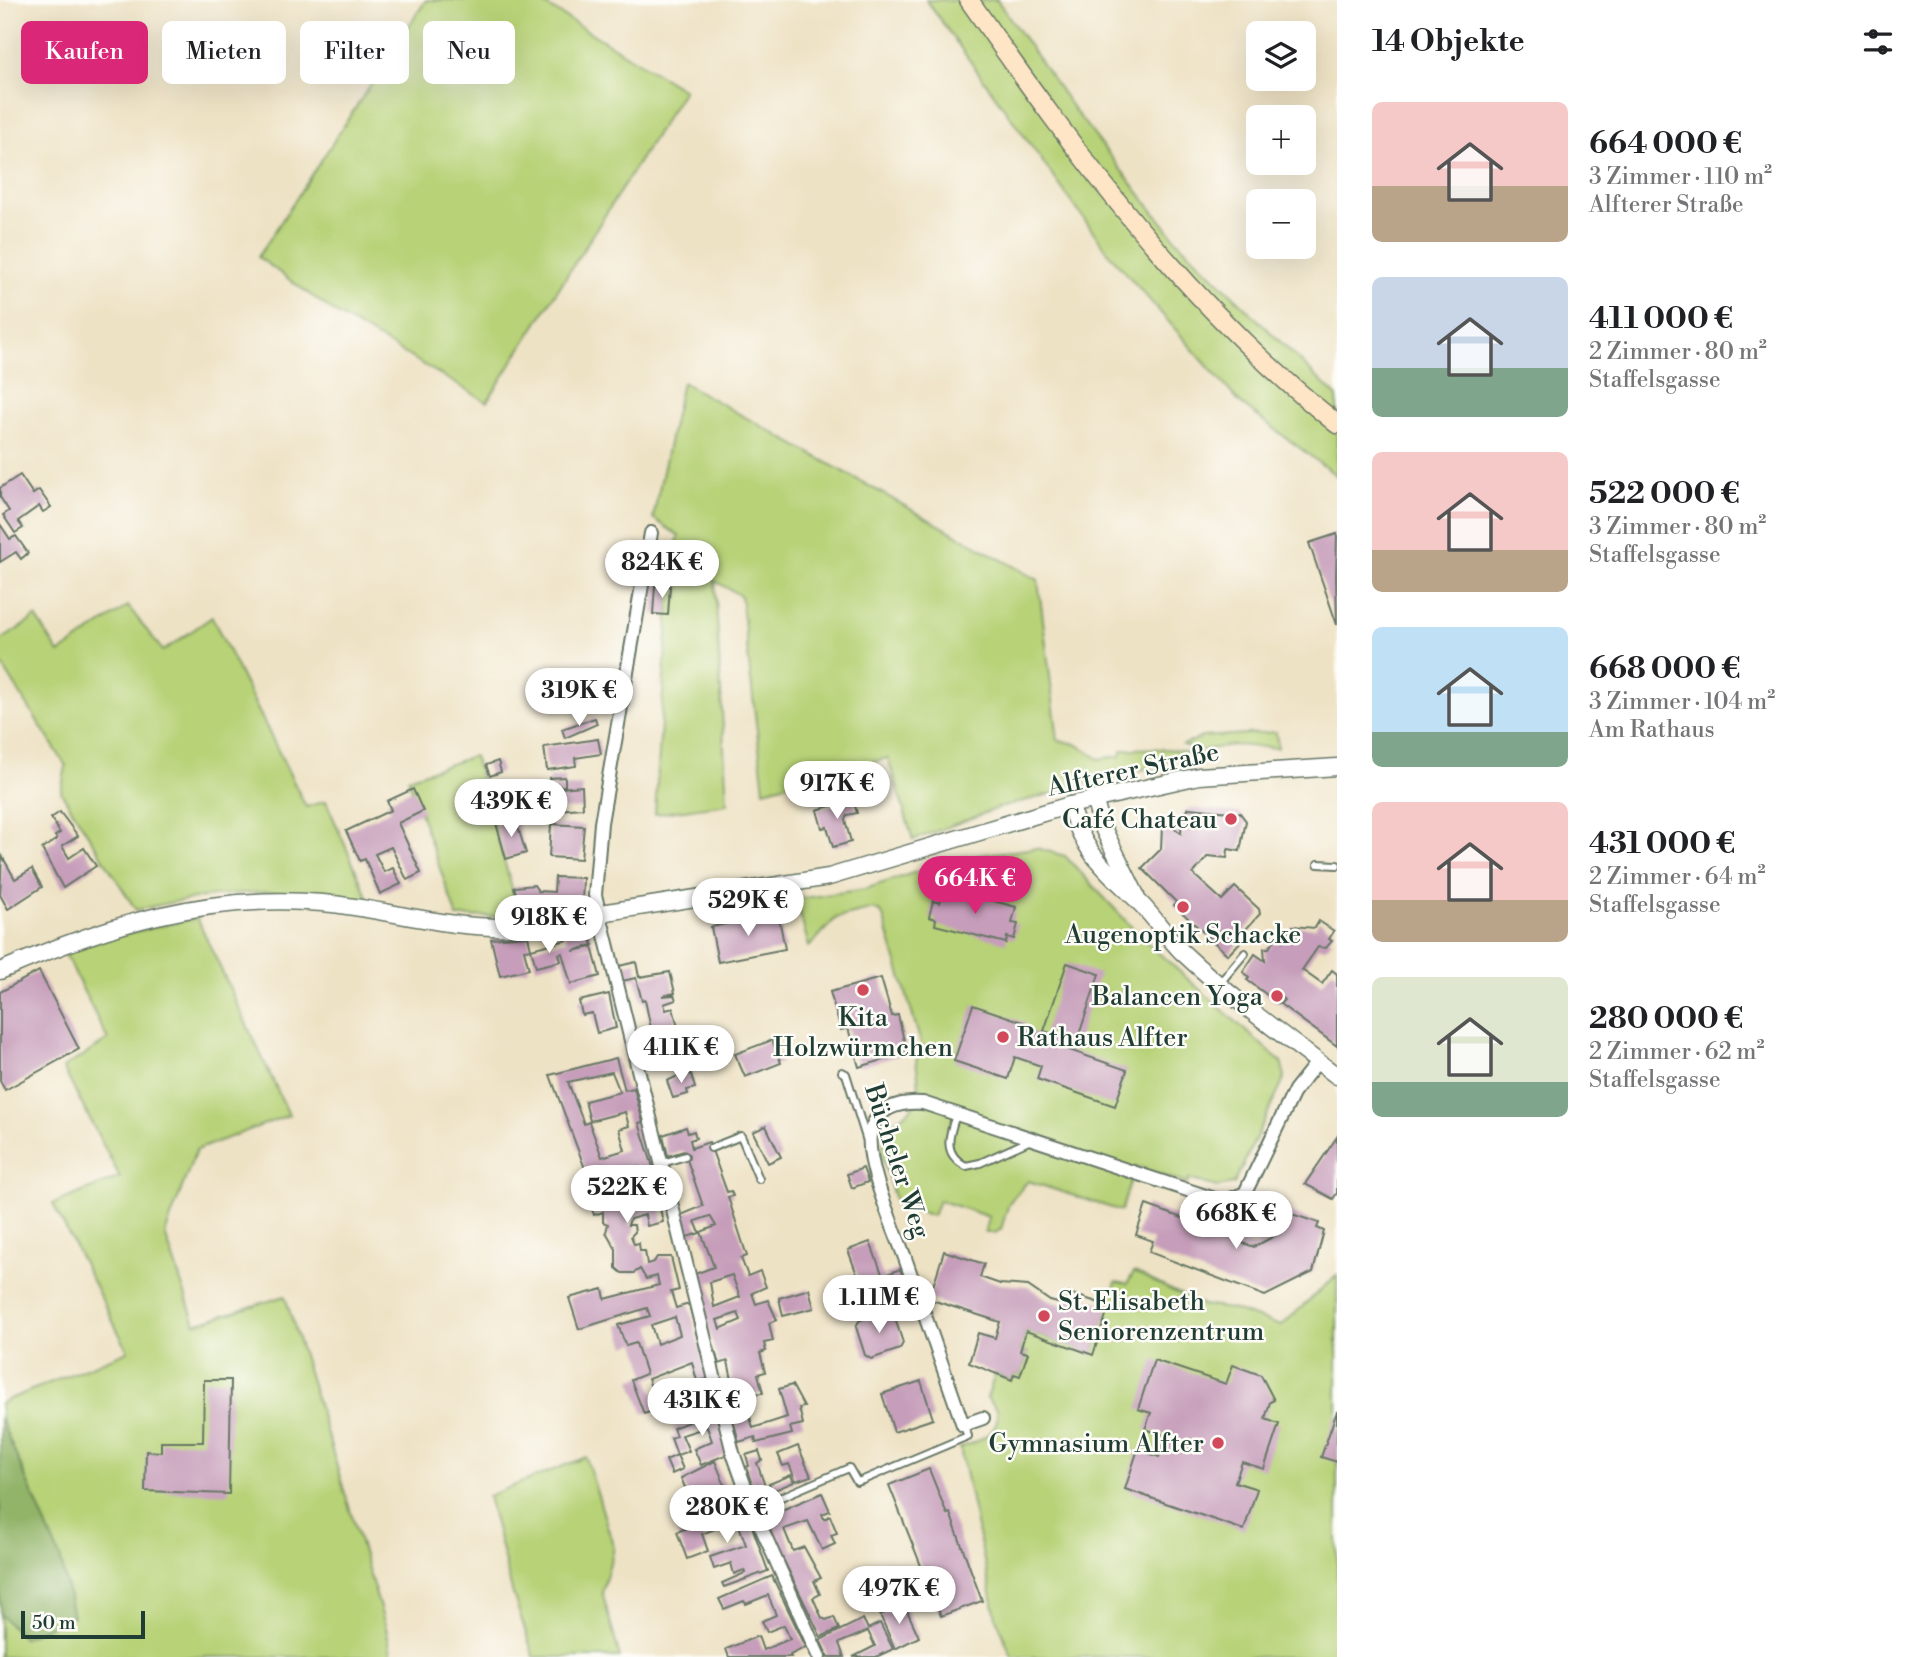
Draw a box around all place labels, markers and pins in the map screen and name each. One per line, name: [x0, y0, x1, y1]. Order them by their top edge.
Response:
pin: 824K €: [605, 540, 719, 600]
pin: 319K €: [522, 668, 636, 728]
pin: 917K €: [780, 762, 894, 821]
pin: 439K €: [454, 780, 568, 839]
place label: Café Chateau: [1062, 804, 1217, 836]
marker: Café Chateau: [1223, 811, 1239, 827]
pin: 664K €: [918, 856, 1032, 916]
pin: 529K €: [691, 878, 805, 938]
pin: 918K €: [492, 895, 606, 955]
marker: Augenoptik Schacke: [1175, 899, 1191, 915]
place label: Augenoptik Schacke: [1064, 919, 1301, 951]
place label: Balancen Yoga: [1091, 981, 1264, 1013]
marker: Kita Holzwürmchen: [855, 982, 871, 998]
marker: Balancen Yoga: [1269, 988, 1285, 1004]
place label: Kita Holzwürmchen: [773, 1002, 953, 1064]
place label: Rathaus Alfter: [1017, 1022, 1188, 1054]
pin: 411K €: [624, 1026, 738, 1085]
marker: Rathaus Alfter: [995, 1029, 1011, 1045]
pin: 522K €: [570, 1166, 684, 1225]
pin: 668K €: [1179, 1192, 1293, 1251]
pin: 1.11M €: [814, 1276, 944, 1335]
place label: St. Elisabeth Seniorenzentrum: [1058, 1286, 1264, 1348]
marker: St. Elisabeth Seniorenzentrum: [1036, 1308, 1052, 1324]
pin: 431K €: [645, 1378, 759, 1438]
place label: Gymnasium Alfter: [989, 1428, 1204, 1460]
marker: Gymnasium Alfter: [1210, 1435, 1226, 1451]
pin: 280K €: [670, 1486, 784, 1545]
pin: 497K €: [842, 1566, 956, 1626]

